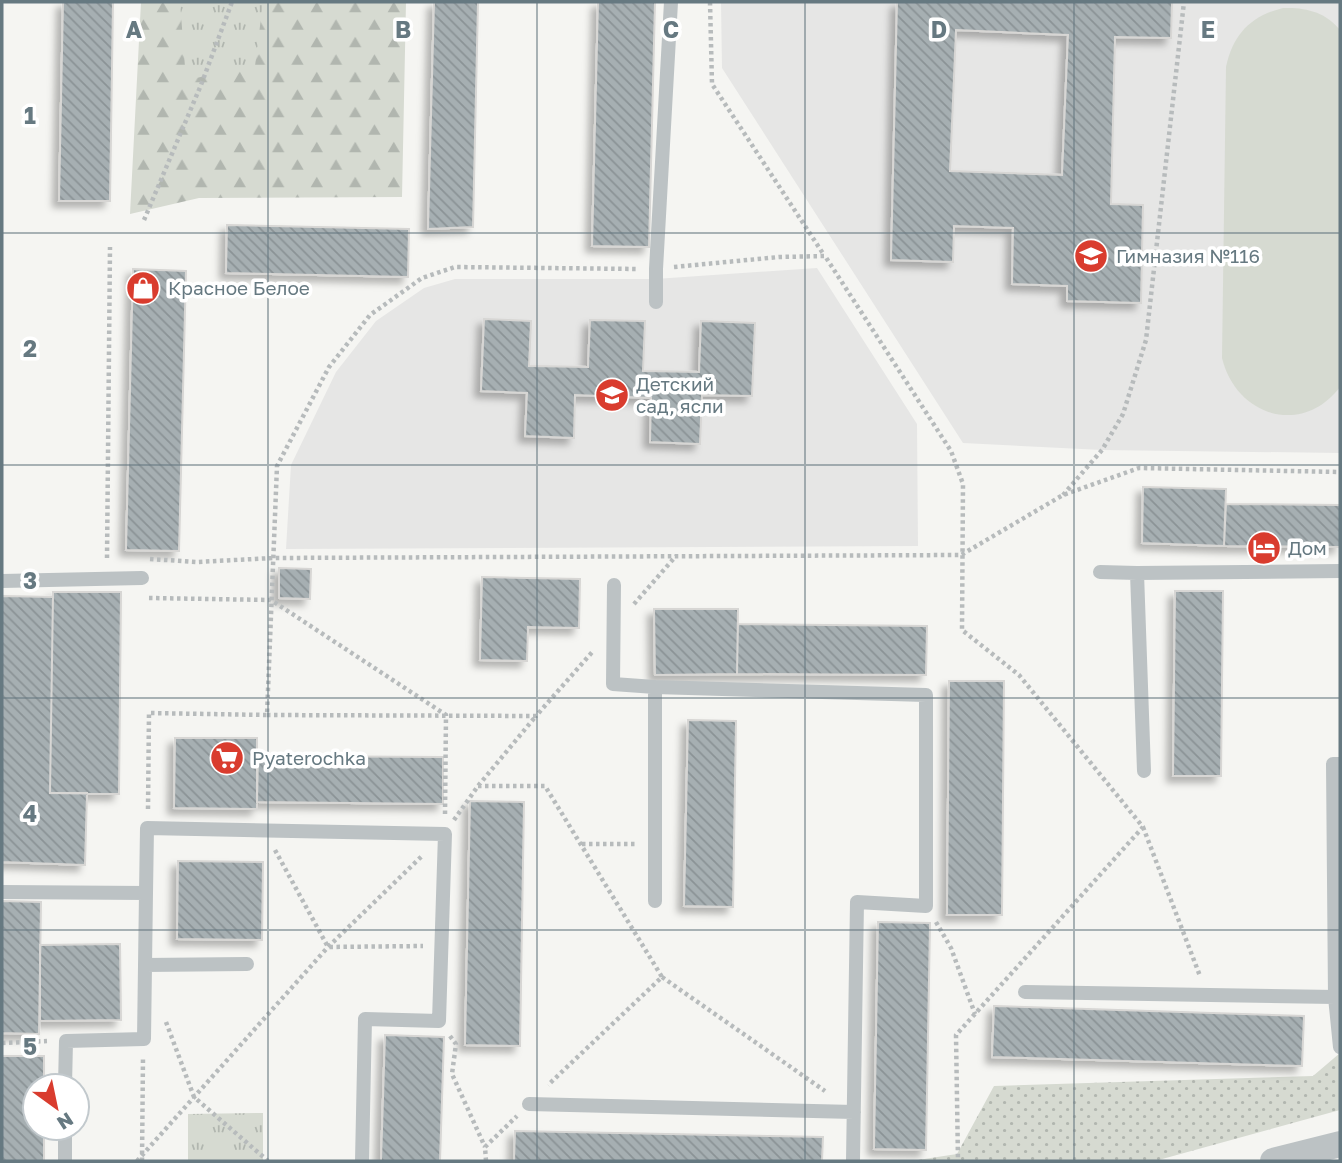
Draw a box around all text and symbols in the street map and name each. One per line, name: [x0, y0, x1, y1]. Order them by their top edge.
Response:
text: A: [126, 15, 143, 43]
text: B: [395, 15, 411, 43]
text: C: [663, 15, 679, 43]
text: D: [931, 15, 947, 43]
text: E: [1201, 15, 1215, 43]
text: 1: [24, 101, 36, 129]
school or university icon: Гимназия №116: [1072, 237, 1110, 275]
place label: Гимназия №116: [1116, 244, 1260, 267]
shop icon: Красное Белое: [124, 269, 162, 307]
place label: Красное Белое: [168, 276, 310, 299]
text: 2: [23, 334, 37, 362]
place label: Детский сад, ясли: [636, 372, 724, 417]
school or university icon: Детский сад, ясли: [593, 376, 631, 414]
hotel icon: Дом: [1245, 529, 1283, 567]
place label: Дом: [1288, 536, 1327, 559]
text: 3: [23, 566, 37, 594]
supermarket icon: Pyaterochka: [208, 739, 246, 777]
place label: Pyaterochka: [252, 746, 366, 769]
text: 4: [23, 799, 37, 827]
text: 5: [23, 1032, 37, 1060]
north arrow: [21, 1072, 91, 1142]
text: N: [53, 1108, 78, 1135]

